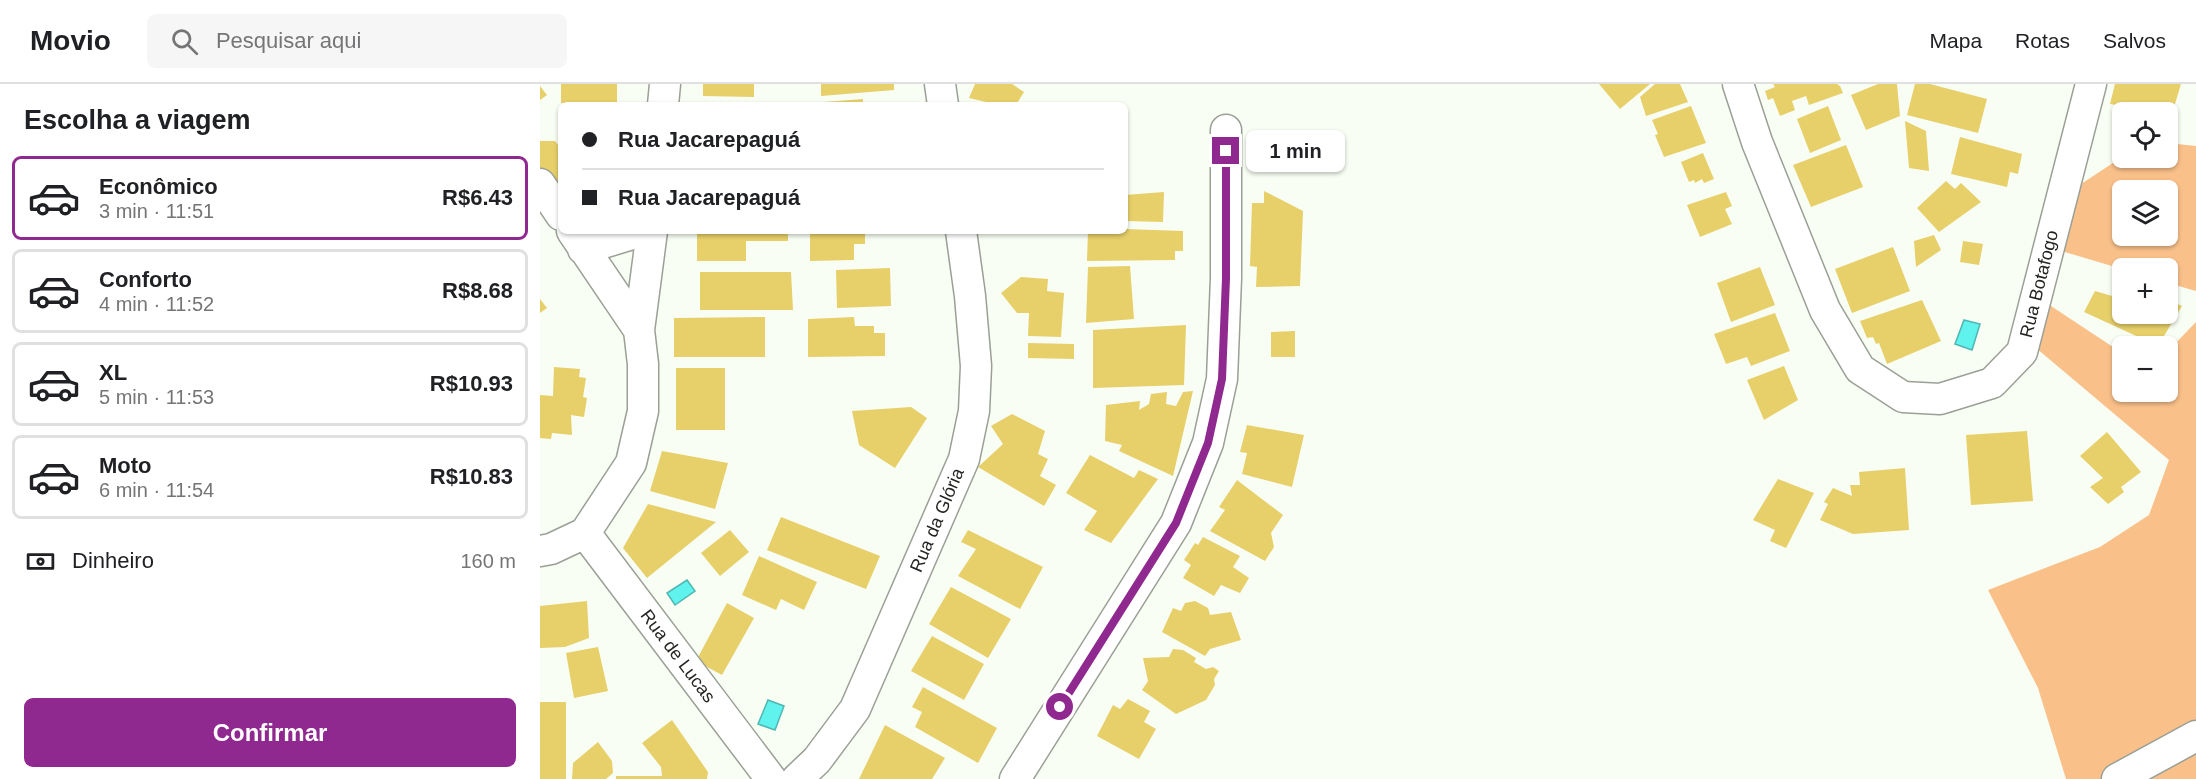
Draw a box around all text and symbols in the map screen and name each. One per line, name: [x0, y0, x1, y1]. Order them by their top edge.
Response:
search box: [147, 14, 567, 68]
text: Movio: [30, 25, 111, 56]
icon: search: [168, 25, 201, 58]
text: Pesquisar aqui: [216, 28, 361, 53]
text: Mapa: [1930, 29, 1982, 52]
text: Rotas: [2015, 29, 2070, 52]
text: Salvos: [2103, 29, 2166, 52]
map controls: [2112, 102, 2178, 402]
button: locate: [2112, 102, 2178, 168]
text: Escolha a viagem: [24, 105, 251, 135]
text: Rua Jacarepaguá: [618, 127, 800, 152]
callout: 1 min: [1247, 130, 1346, 172]
route end: [1212, 137, 1239, 164]
text: 1 min: [1269, 140, 1322, 162]
icon: car: [27, 171, 81, 225]
text: Econômico: [99, 174, 218, 199]
button: layers: [2112, 180, 2178, 246]
text: R$6.43: [442, 185, 513, 210]
text: Rua Jacarepaguá: [618, 185, 800, 210]
text: 3 min · 11:51: [99, 200, 214, 222]
street label: Rua Botafogo: [2016, 228, 2062, 340]
button: +: [2112, 258, 2178, 324]
icon: car: [27, 264, 81, 318]
text: Conforto: [99, 267, 192, 292]
text: R$8.68: [442, 278, 513, 303]
text: 4 min · 11:52: [99, 293, 214, 315]
button: −: [2112, 336, 2178, 402]
icon: car: [27, 357, 81, 411]
text: XL: [99, 360, 127, 385]
text: R$10.93: [430, 371, 513, 396]
text: 5 min · 11:53: [99, 386, 214, 408]
icon: car: [27, 450, 81, 504]
text: Moto: [99, 453, 152, 478]
text: R$10.83: [430, 464, 513, 489]
street label: Rua da Glória: [906, 464, 968, 575]
text: 6 min · 11:54: [99, 479, 214, 501]
icon: cash: [24, 545, 57, 578]
text: Dinheiro: [72, 548, 154, 573]
text: 160 m: [460, 550, 516, 572]
street label: Rua de Lucas: [637, 606, 719, 706]
route start: [1046, 693, 1073, 720]
button: Confirmar: [24, 698, 516, 767]

